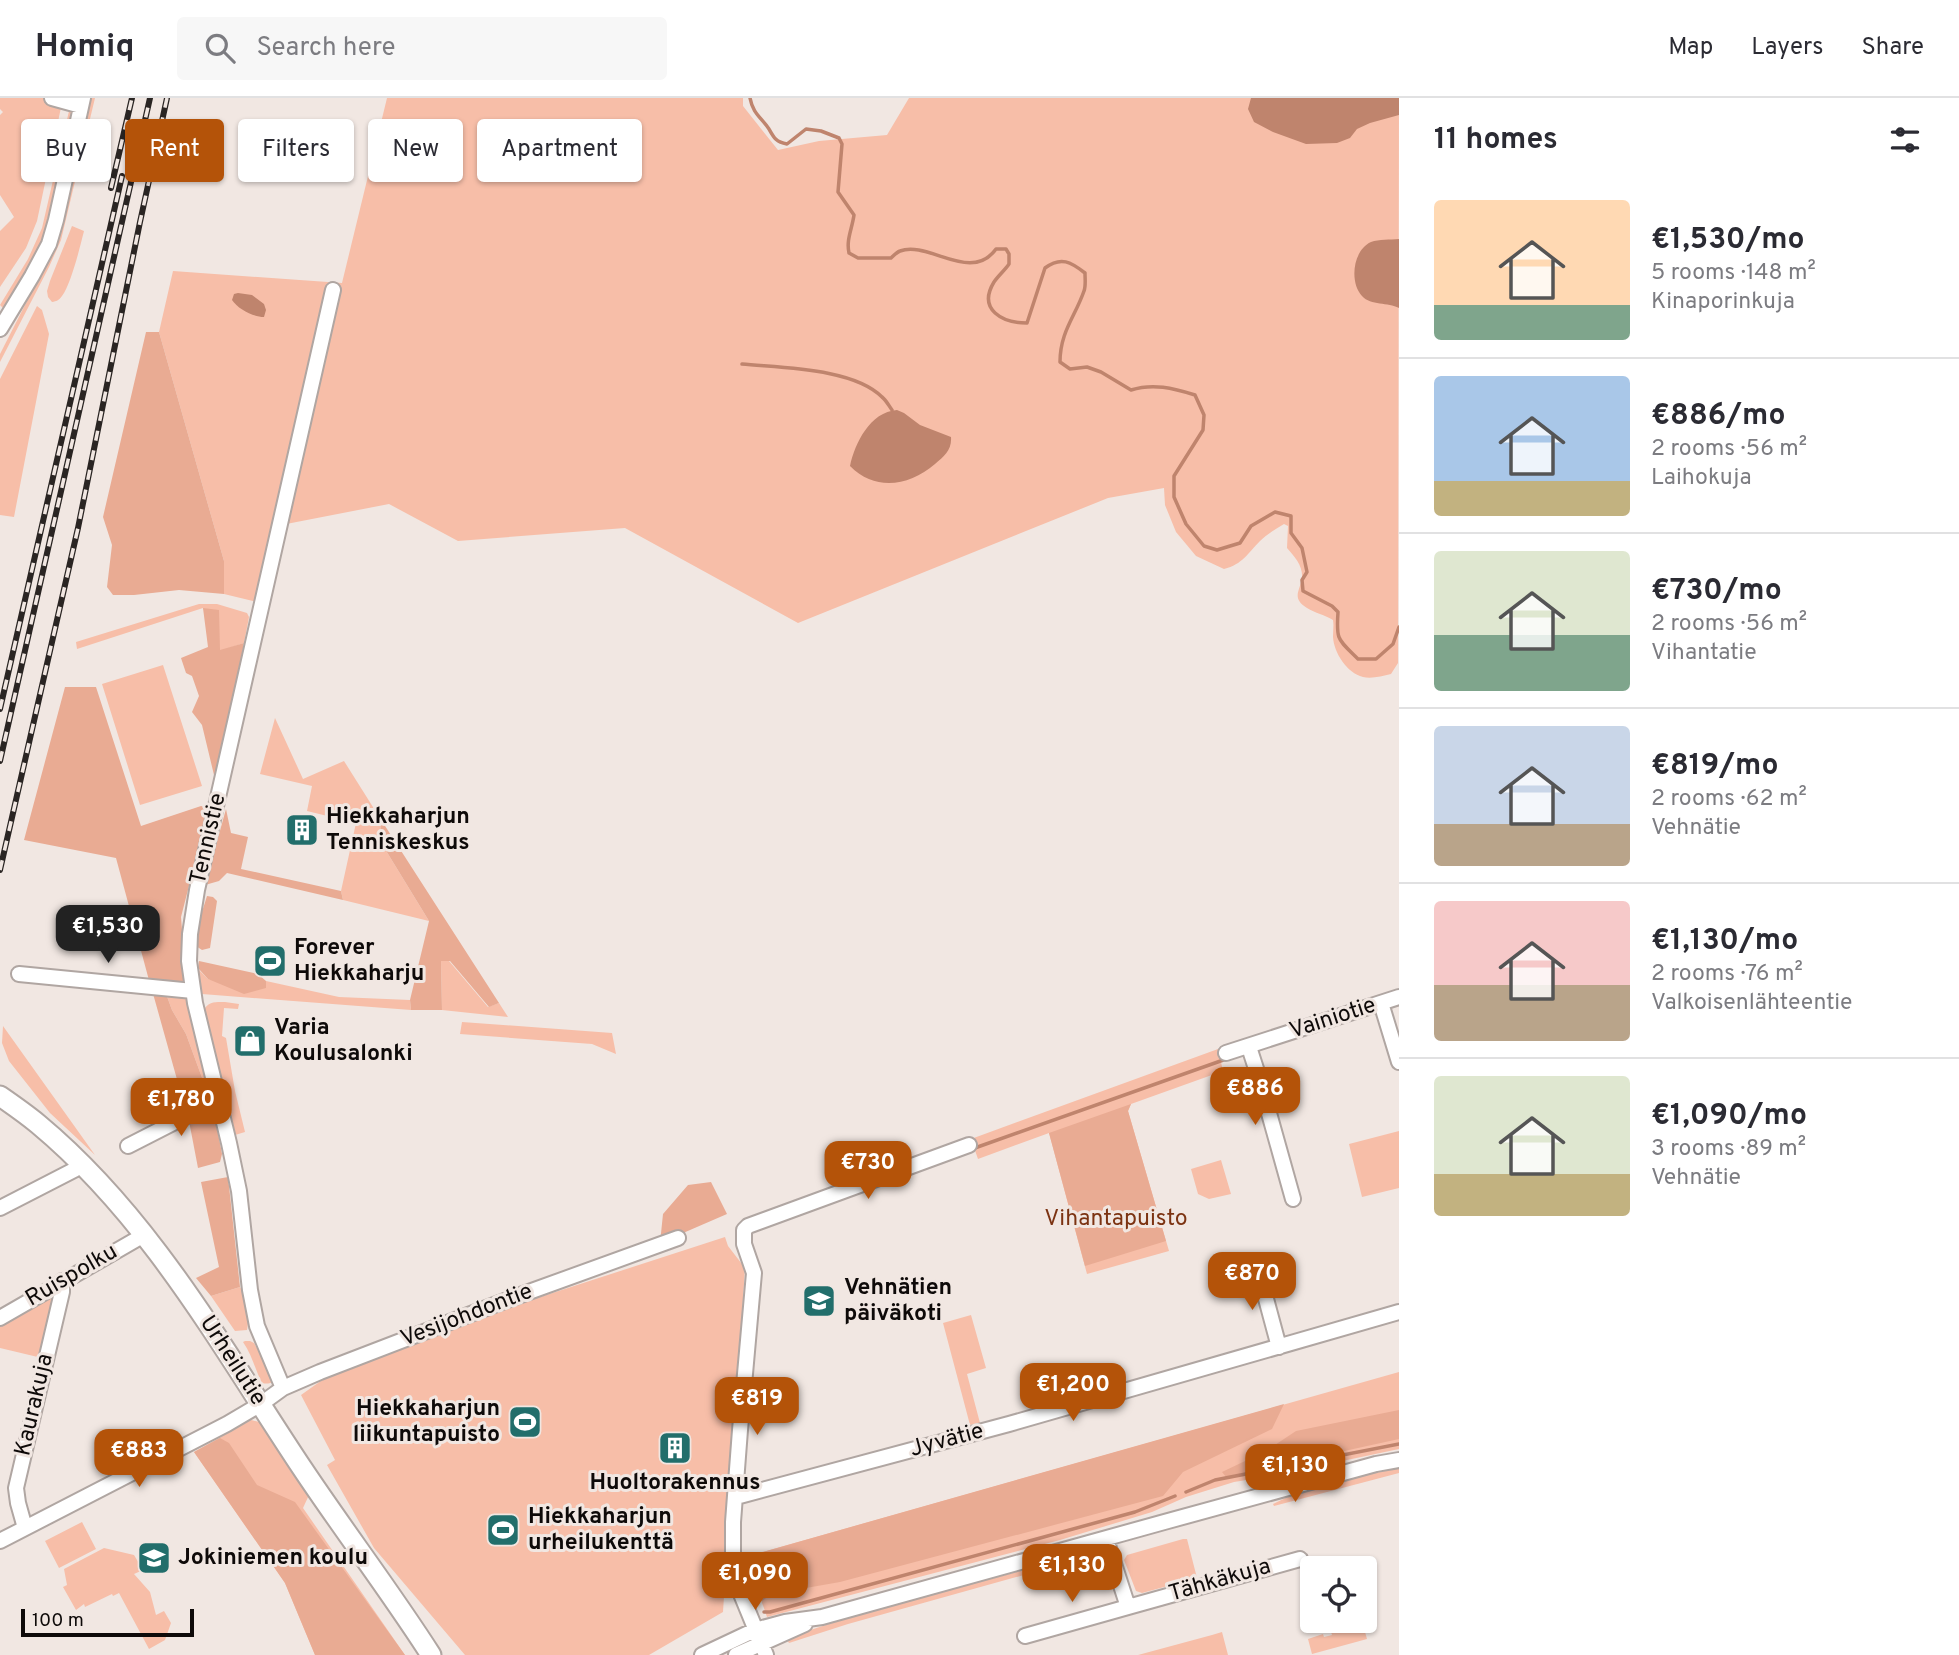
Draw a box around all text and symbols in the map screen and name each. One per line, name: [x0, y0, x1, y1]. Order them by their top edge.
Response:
search box: [177, 17, 667, 80]
text: Homiq: [35, 27, 135, 69]
icon: search: [201, 29, 239, 67]
text: Search here: [257, 32, 395, 65]
text: Map: [1668, 33, 1713, 63]
text: Layers: [1751, 33, 1823, 63]
text: Share: [1861, 33, 1924, 63]
chip: Buy: [21, 119, 111, 182]
chip: Rent: [125, 119, 224, 182]
chip: Filters: [238, 119, 354, 182]
chip: New: [368, 119, 463, 182]
chip: Apartment: [477, 119, 642, 182]
icon: filters: [1886, 121, 1924, 159]
text: 11 homes: [1434, 122, 1558, 159]
text: €1,530/mo: [1651, 222, 1805, 259]
icon: home: [1490, 228, 1574, 312]
text: 5 rooms · 148 m²: [1651, 259, 1816, 288]
text: Kinaporinkuja: [1651, 288, 1795, 317]
text: €886/mo: [1651, 398, 1785, 435]
icon: home: [1490, 404, 1574, 488]
text: 2 rooms · 56 m²: [1651, 435, 1807, 464]
text: Laihokuja: [1651, 464, 1752, 493]
text: €730/mo: [1651, 573, 1782, 610]
icon: home: [1490, 579, 1574, 663]
text: 2 rooms · 56 m²: [1651, 610, 1807, 639]
text: Vihantatie: [1651, 639, 1757, 668]
text: €819/mo: [1651, 748, 1778, 785]
icon: home: [1490, 754, 1574, 838]
text: 2 rooms · 62 m²: [1651, 785, 1807, 814]
street label: Tennistie: [184, 790, 234, 888]
place label: Hiekkaharjun Tenniskeskus: [326, 803, 470, 858]
building icon: Hiekkaharjun Tenniskeskus: [283, 811, 321, 849]
text: Vehnätie: [1651, 814, 1741, 843]
pin: €1,530: [51, 906, 165, 965]
text: €1,530: [72, 913, 144, 942]
text: €1,130/mo: [1651, 923, 1798, 960]
icon: home: [1490, 929, 1574, 1013]
place label: Forever Hiekkaharju: [294, 934, 424, 989]
sports icon: Forever Hiekkaharju: [251, 942, 289, 980]
text: 2 rooms · 76 m²: [1651, 960, 1803, 989]
text: Valkoisenlähteentie: [1651, 989, 1852, 1018]
street label: Vainiotie: [1286, 991, 1380, 1047]
place label: Varia Koulusalonki: [274, 1014, 413, 1069]
shop icon: Varia Koulusalonki: [231, 1022, 269, 1060]
pin: €886: [1214, 1068, 1296, 1127]
text: €886: [1226, 1075, 1284, 1104]
pin: €1,780: [124, 1079, 238, 1138]
text: €1,780: [147, 1086, 215, 1115]
text: €1,090/mo: [1651, 1098, 1807, 1135]
icon: home: [1490, 1104, 1574, 1188]
text: 3 rooms · 89 m²: [1651, 1135, 1806, 1164]
pin: €730: [827, 1142, 909, 1201]
text: €730: [841, 1149, 895, 1178]
text: Vehnätie: [1651, 1164, 1741, 1193]
park label: Vihantapuisto: [1044, 1205, 1188, 1234]
street label: Ruispolku: [21, 1238, 123, 1314]
pin: €870: [1211, 1252, 1293, 1312]
text: €870: [1224, 1260, 1280, 1289]
place label: Vehnätien päiväkoti: [844, 1274, 952, 1329]
street label: Vesijohdontie: [397, 1278, 537, 1354]
school or university icon: Vehnätien päiväkoti: [800, 1282, 838, 1320]
street label: Urheilutie: [192, 1310, 272, 1412]
street label: Kaurakuja: [9, 1351, 61, 1459]
pin: €1,200: [1016, 1364, 1130, 1423]
text: €1,200: [1036, 1371, 1110, 1400]
pin: €819: [716, 1378, 798, 1437]
text: €819: [731, 1385, 783, 1414]
place label: Hiekkaharjun liikuntapuisto: [353, 1395, 500, 1450]
sports icon: Hiekkaharjun liikuntapuisto: [506, 1403, 544, 1441]
street label: Jyvätie: [907, 1417, 987, 1465]
building icon: Huoltorakennus: [656, 1429, 694, 1467]
pin: €883: [98, 1430, 180, 1489]
text: €883: [110, 1437, 168, 1466]
pin: €1,130: [1238, 1444, 1352, 1504]
text: €1,130: [1261, 1452, 1329, 1481]
place label: Huoltorakennus: [589, 1469, 761, 1498]
place label: Hiekkaharjun urheilukenttä: [528, 1503, 674, 1558]
sports icon: Hiekkaharjun urheilukenttä: [484, 1511, 522, 1549]
school or university icon: Jokiniemen koulu: [135, 1539, 173, 1577]
place label: Jokiniemen koulu: [178, 1544, 368, 1573]
pin: €1,130: [1015, 1544, 1129, 1604]
pin: €1,090: [698, 1552, 812, 1612]
text: €1,130: [1038, 1552, 1106, 1581]
street label: Tähkäkuja: [1166, 1553, 1274, 1609]
map controls: [1300, 1556, 1377, 1633]
button: locate: [1300, 1556, 1377, 1633]
text: €1,090: [718, 1560, 792, 1589]
scale bar: [21, 1606, 194, 1638]
text: 100 m: [32, 1609, 84, 1633]

